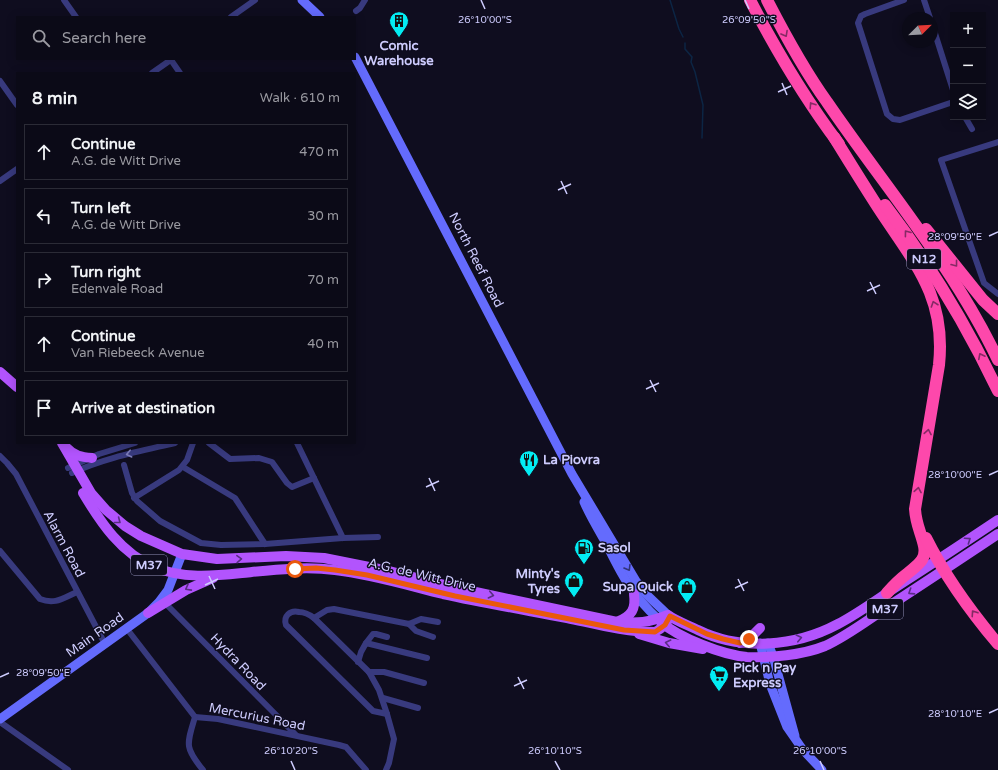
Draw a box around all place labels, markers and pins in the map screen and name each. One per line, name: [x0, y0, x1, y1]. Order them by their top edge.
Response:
building icon: Comic Warehouse: [388, 10, 410, 38]
place label: Comic Warehouse: [364, 38, 434, 69]
restaurant icon: La Piovra: [518, 449, 540, 477]
place label: La Piovra: [543, 452, 600, 468]
fuel station icon: Sasol: [573, 537, 595, 565]
place label: Sasol: [598, 540, 631, 556]
place label: Minty's Tyres: [516, 566, 560, 597]
shop icon: Minty's Tyres: [563, 570, 585, 598]
shop icon: Supa Quick: [676, 576, 698, 604]
place label: Supa Quick: [603, 579, 673, 595]
place label: Pick n Pay Express: [733, 660, 796, 691]
supermarket icon: Pick n Pay Express: [708, 664, 730, 692]

